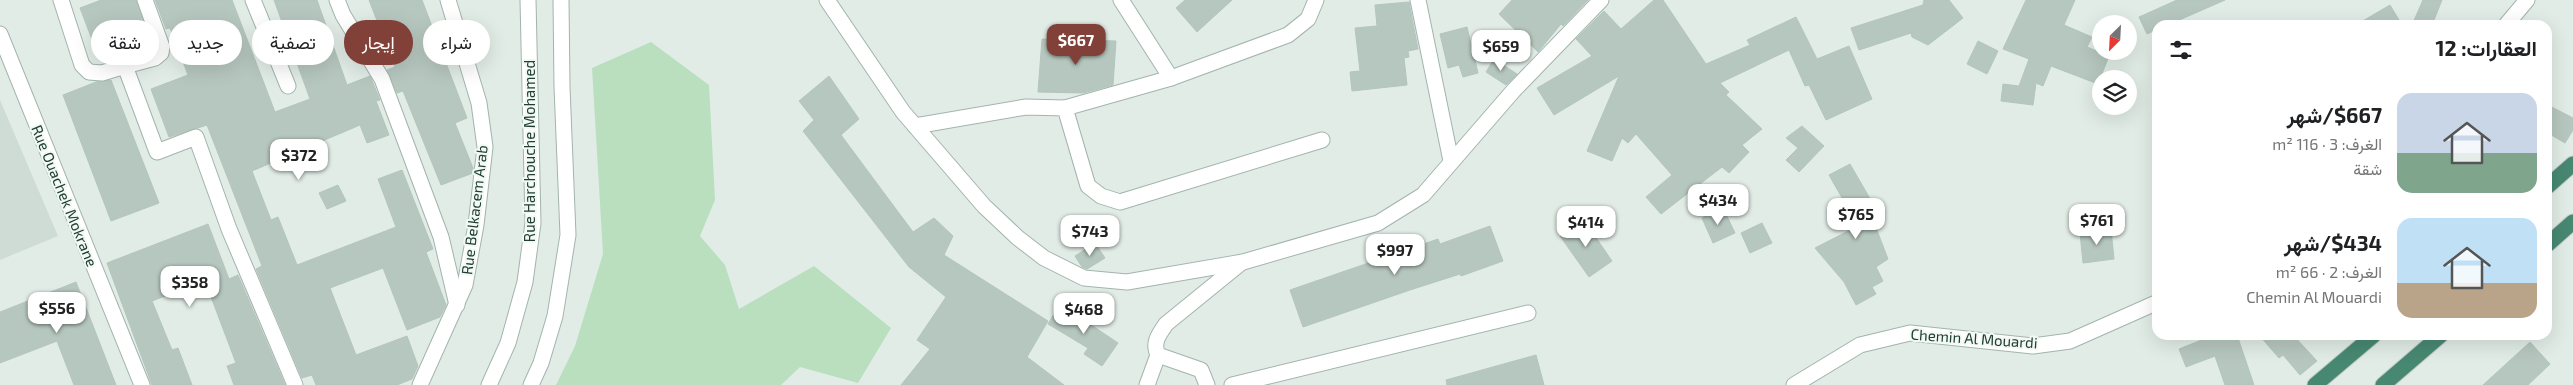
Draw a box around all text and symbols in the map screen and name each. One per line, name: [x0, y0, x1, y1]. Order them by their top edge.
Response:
north arrow: [2092, 15, 2138, 60]
map controls: [2092, 15, 2137, 115]
chip: شقة: [91, 20, 159, 65]
chip: جديد: [169, 20, 242, 65]
chip: تصفية: [252, 20, 334, 65]
chip: إيجار: [344, 20, 413, 65]
chip: شراء: [423, 20, 490, 65]
pin: $667: [1046, 23, 1106, 66]
text: $667: [1058, 30, 1094, 49]
pin: $659: [1471, 30, 1531, 72]
text: العقارات: 12: [2435, 35, 2537, 60]
text: $659: [1483, 36, 1520, 55]
icon: filters: [2167, 36, 2195, 64]
street label: Rue Harchouche Mohamed: [520, 60, 538, 242]
button: layers: [2092, 70, 2137, 115]
text: $667/شهر: [2287, 102, 2382, 127]
icon: home: [2437, 113, 2497, 173]
street label: Rue Ouachek Mokrane: [28, 122, 102, 269]
text: الغرف: 3 · 116 m²: [2272, 134, 2382, 153]
pin: $372: [269, 138, 329, 181]
street label: Rue Belkacem Arab: [457, 144, 491, 276]
text: $372: [281, 145, 317, 164]
text: شقة: [2353, 159, 2382, 178]
pin: $434: [1688, 184, 1748, 226]
text: $434: [1699, 190, 1737, 209]
pin: $765: [1826, 198, 1886, 240]
text: $765: [1838, 204, 1874, 223]
pin: $761: [2067, 204, 2127, 246]
pin: $414: [1556, 206, 1616, 248]
text: $761: [2080, 210, 2114, 229]
text: $414: [1568, 212, 1604, 231]
pin: $743: [1060, 214, 1120, 257]
text: $743: [1072, 221, 1109, 240]
text: $434/شهر: [2284, 230, 2382, 255]
pin: $997: [1365, 234, 1425, 276]
icon: home: [2437, 238, 2497, 298]
text: $997: [1377, 240, 1413, 259]
text: الغرف: 2 · 66 m²: [2276, 262, 2382, 281]
pin: $358: [160, 266, 220, 308]
text: $358: [171, 272, 209, 291]
text: Chemin Al Mouardi: [2246, 287, 2382, 306]
pin: $556: [27, 292, 87, 334]
pin: $468: [1054, 292, 1114, 335]
text: $556: [39, 298, 75, 317]
text: $468: [1065, 299, 1103, 318]
street label: Chemin Al Mouardi: [1910, 325, 2038, 351]

